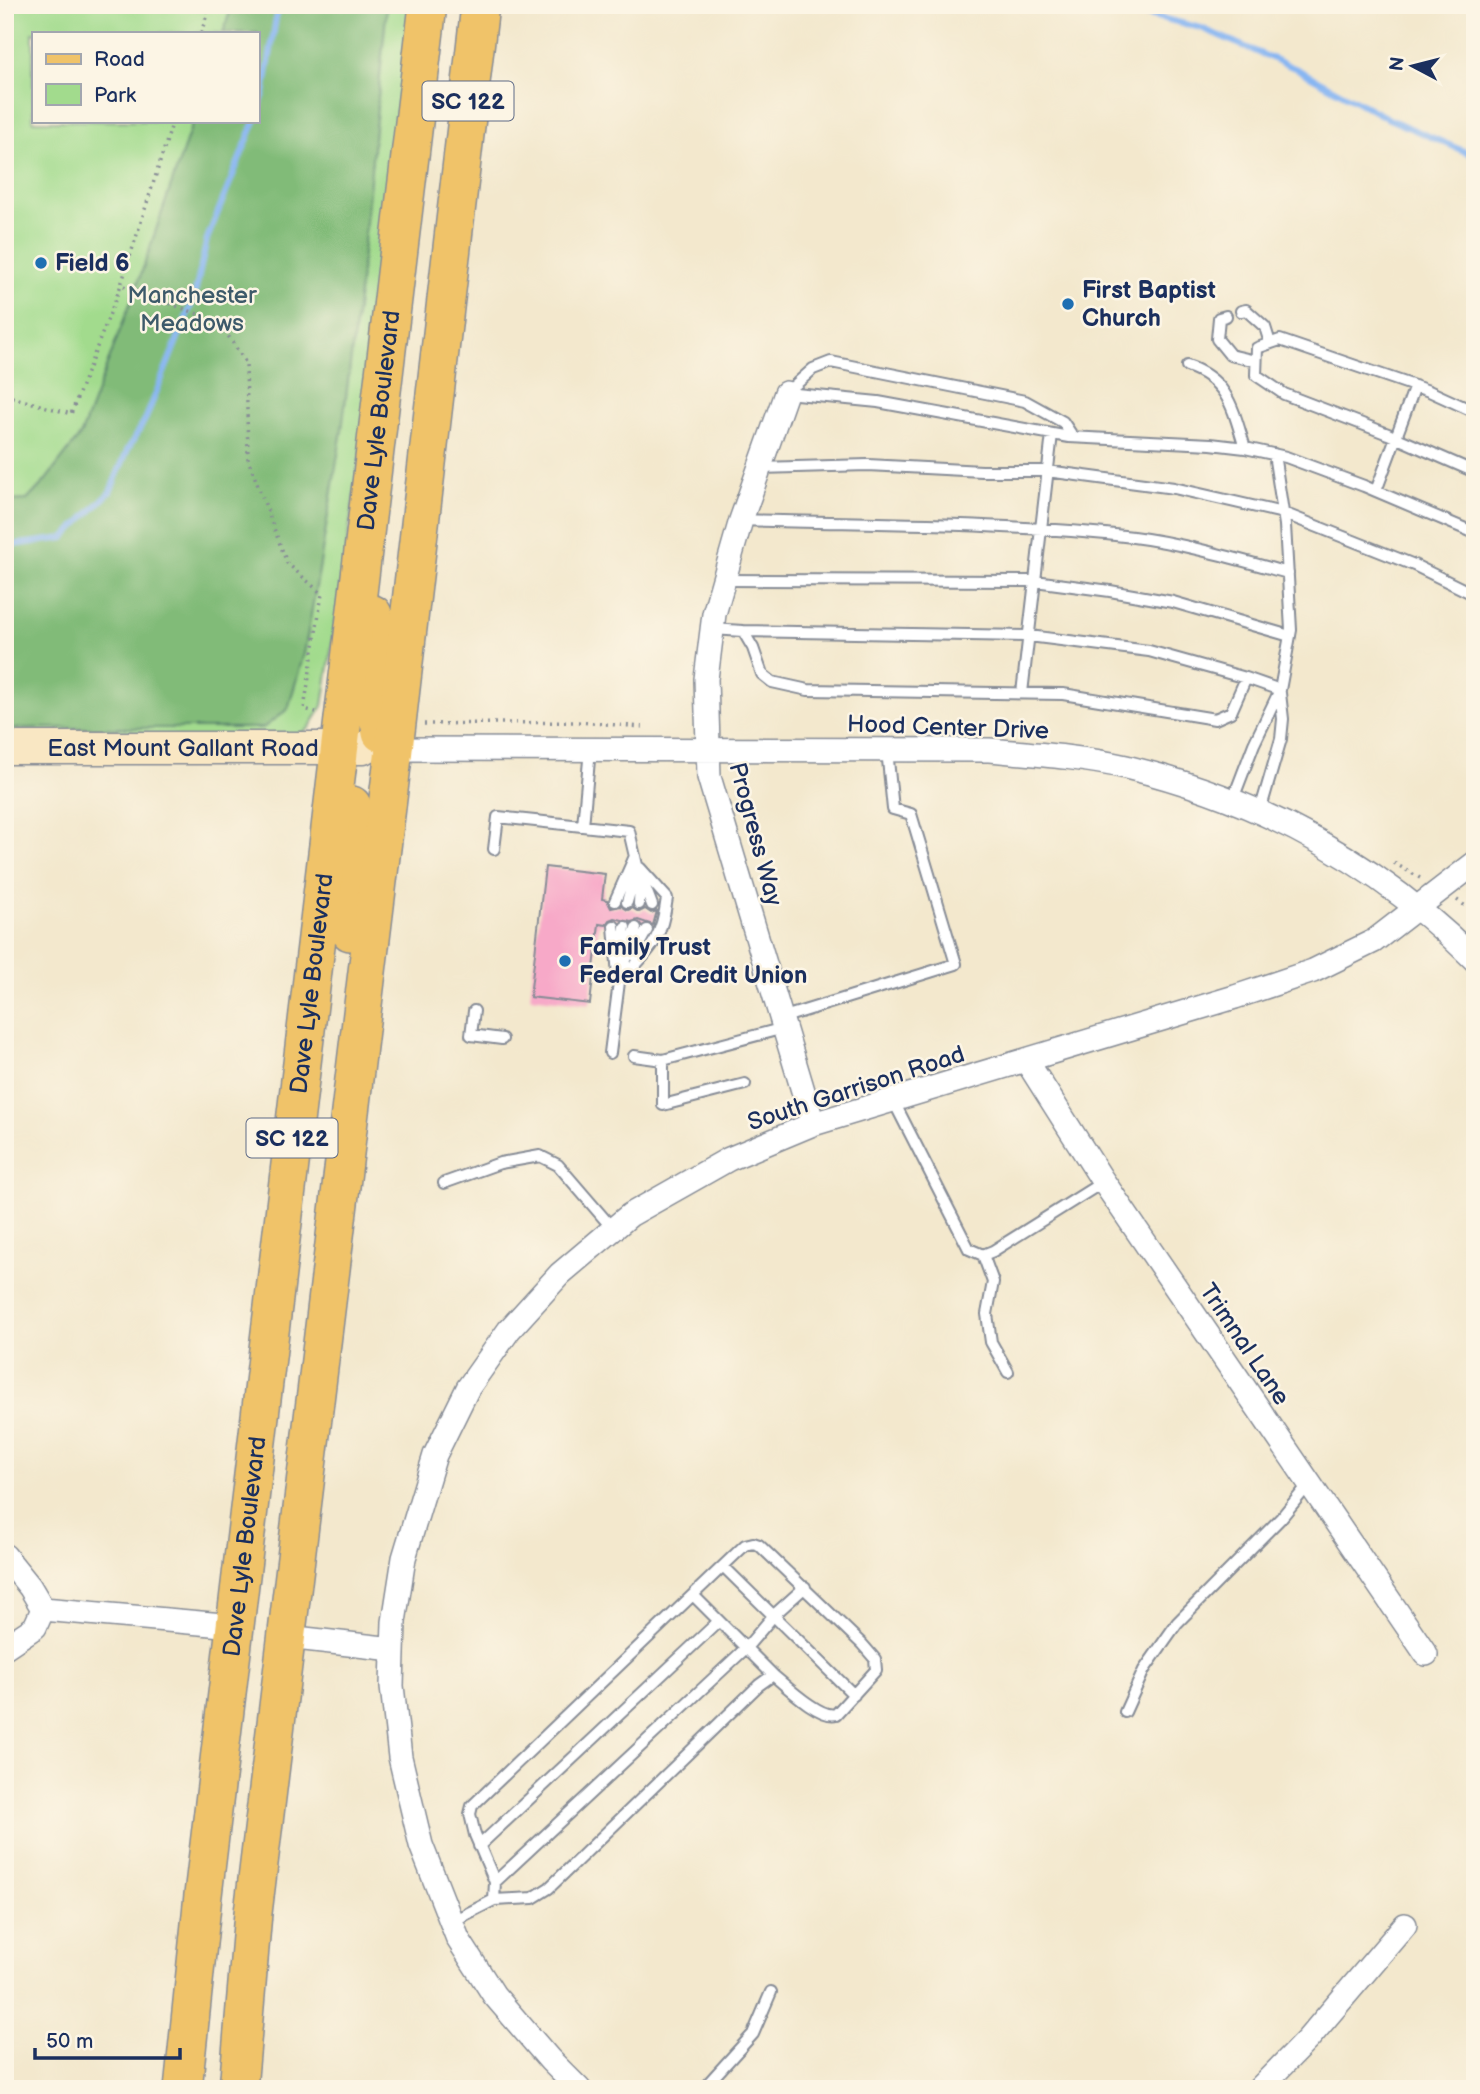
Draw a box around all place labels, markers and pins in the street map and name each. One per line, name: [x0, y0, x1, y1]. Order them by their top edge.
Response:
place label: Field 6: [55, 249, 129, 278]
marker: Field 6: [33, 255, 49, 271]
place label: First Baptist Church: [1082, 276, 1216, 333]
marker: First Baptist Church: [1060, 296, 1076, 312]
place label: Family Trust Federal Credit Union: [579, 933, 807, 990]
marker: Family Trust Federal Credit Union: [557, 953, 573, 969]

